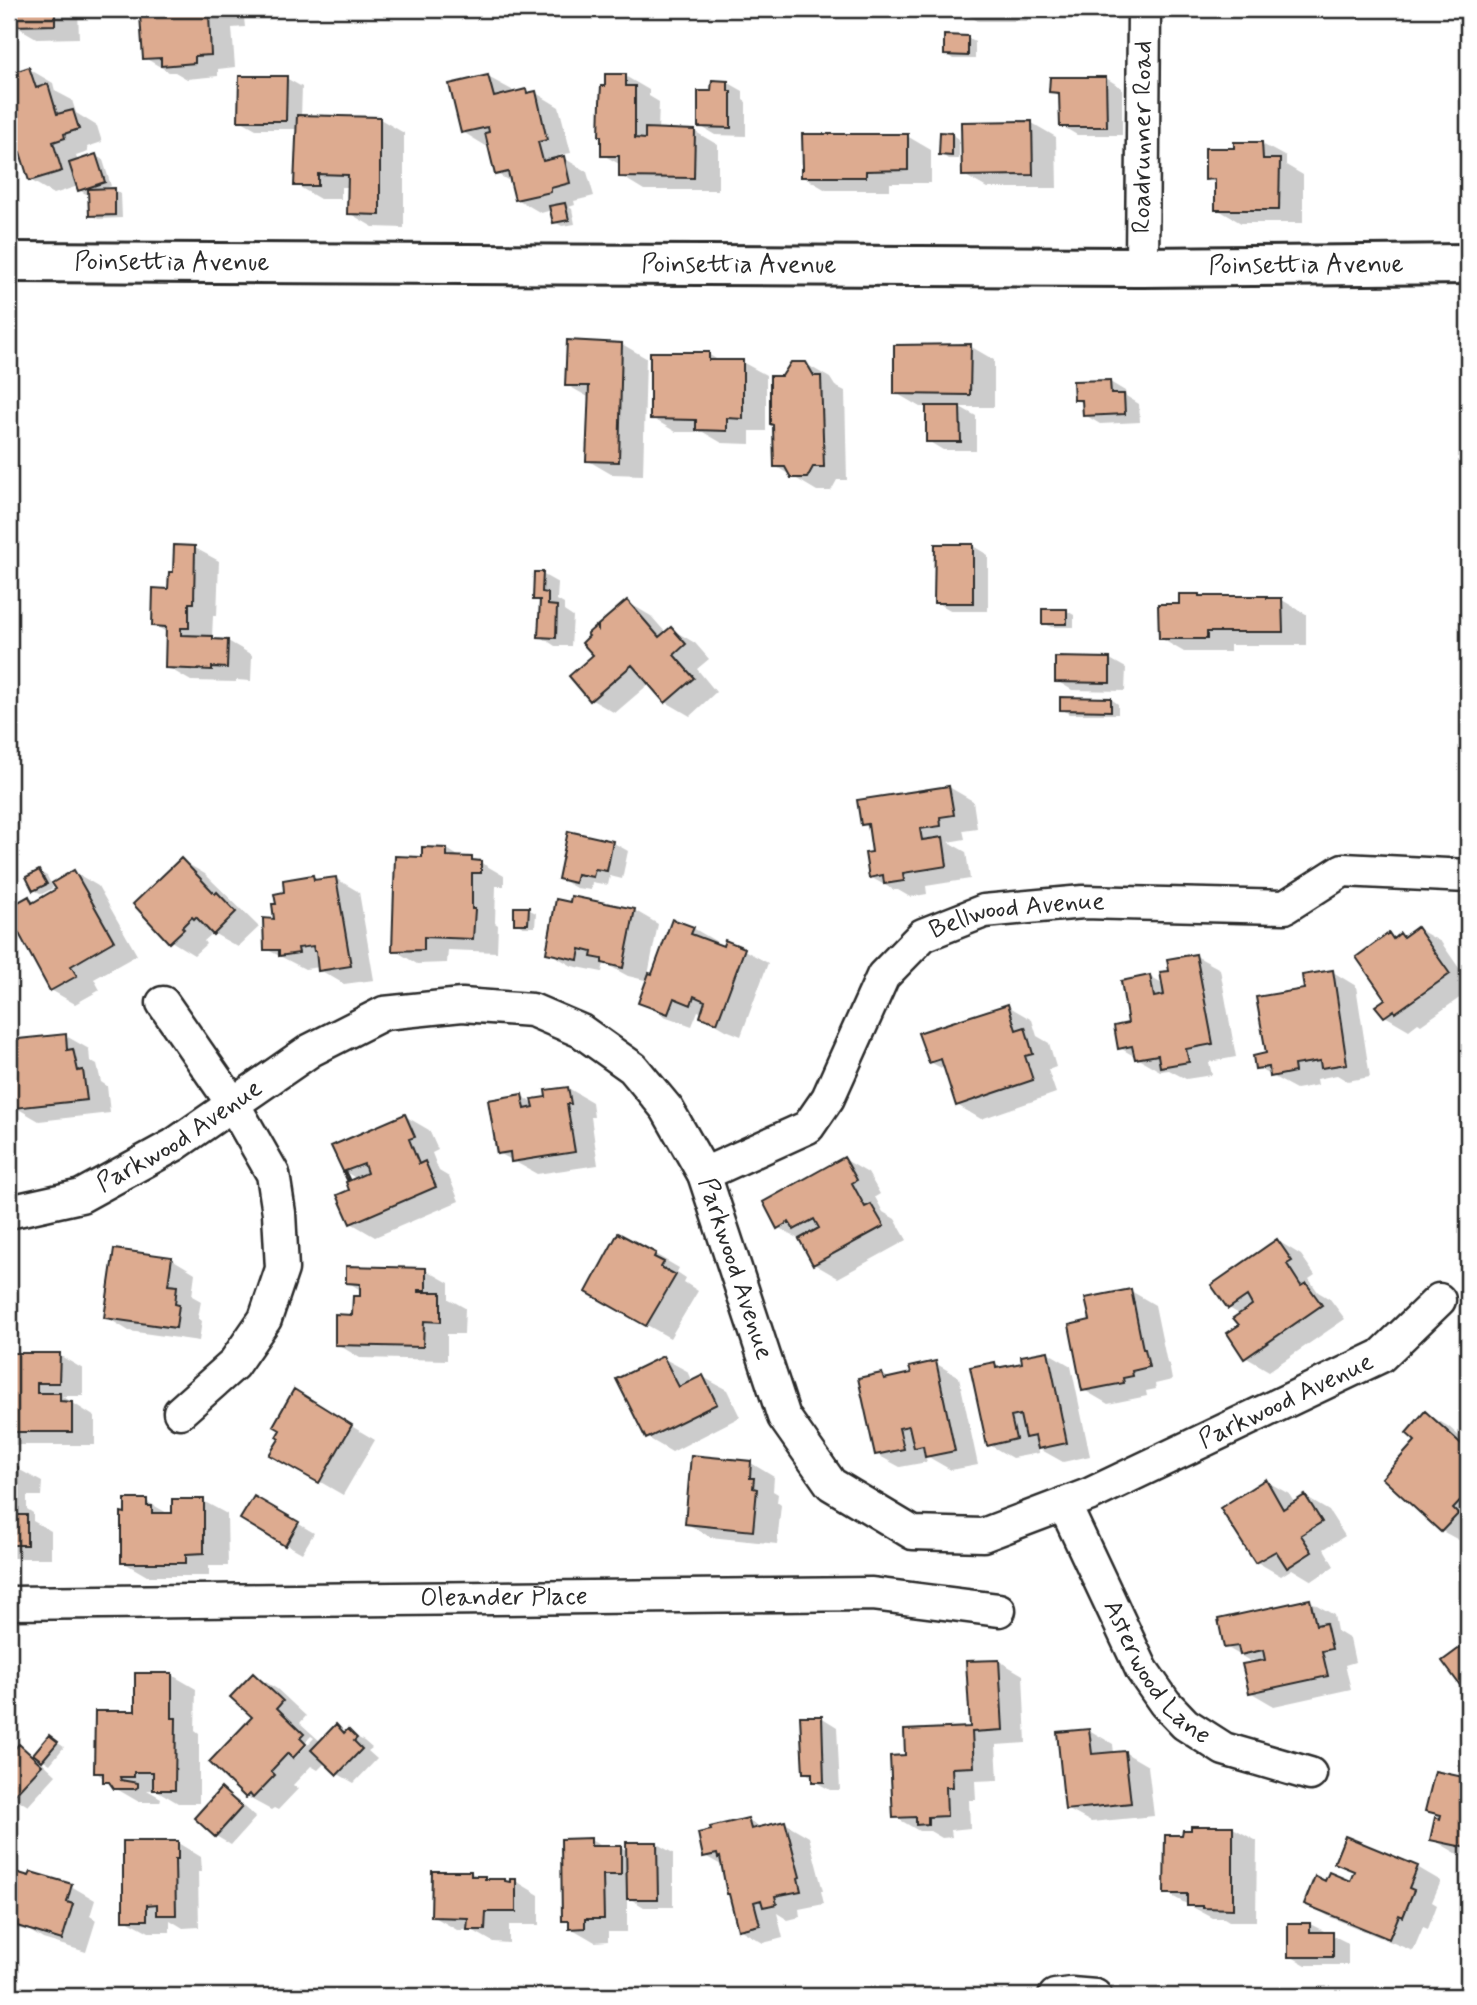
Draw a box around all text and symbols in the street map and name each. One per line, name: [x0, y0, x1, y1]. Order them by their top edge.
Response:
street label: Roadrunner Road: [1125, 41, 1161, 233]
street label: Poinsettia Avenue: [74, 245, 270, 280]
street label: Poinsettia Avenue: [641, 248, 837, 283]
street label: Poinsettia Avenue: [1208, 248, 1404, 283]
street label: Bellwood Avenue: [924, 885, 1106, 948]
street label: Parkwood Avenue: [91, 1072, 269, 1201]
street label: Parkwood Avenue: [689, 1173, 781, 1364]
street label: Parkwood Avenue: [1193, 1345, 1379, 1457]
street label: Oleander Place: [420, 1580, 588, 1616]
street label: Asterwood Lane: [1095, 1595, 1217, 1753]

